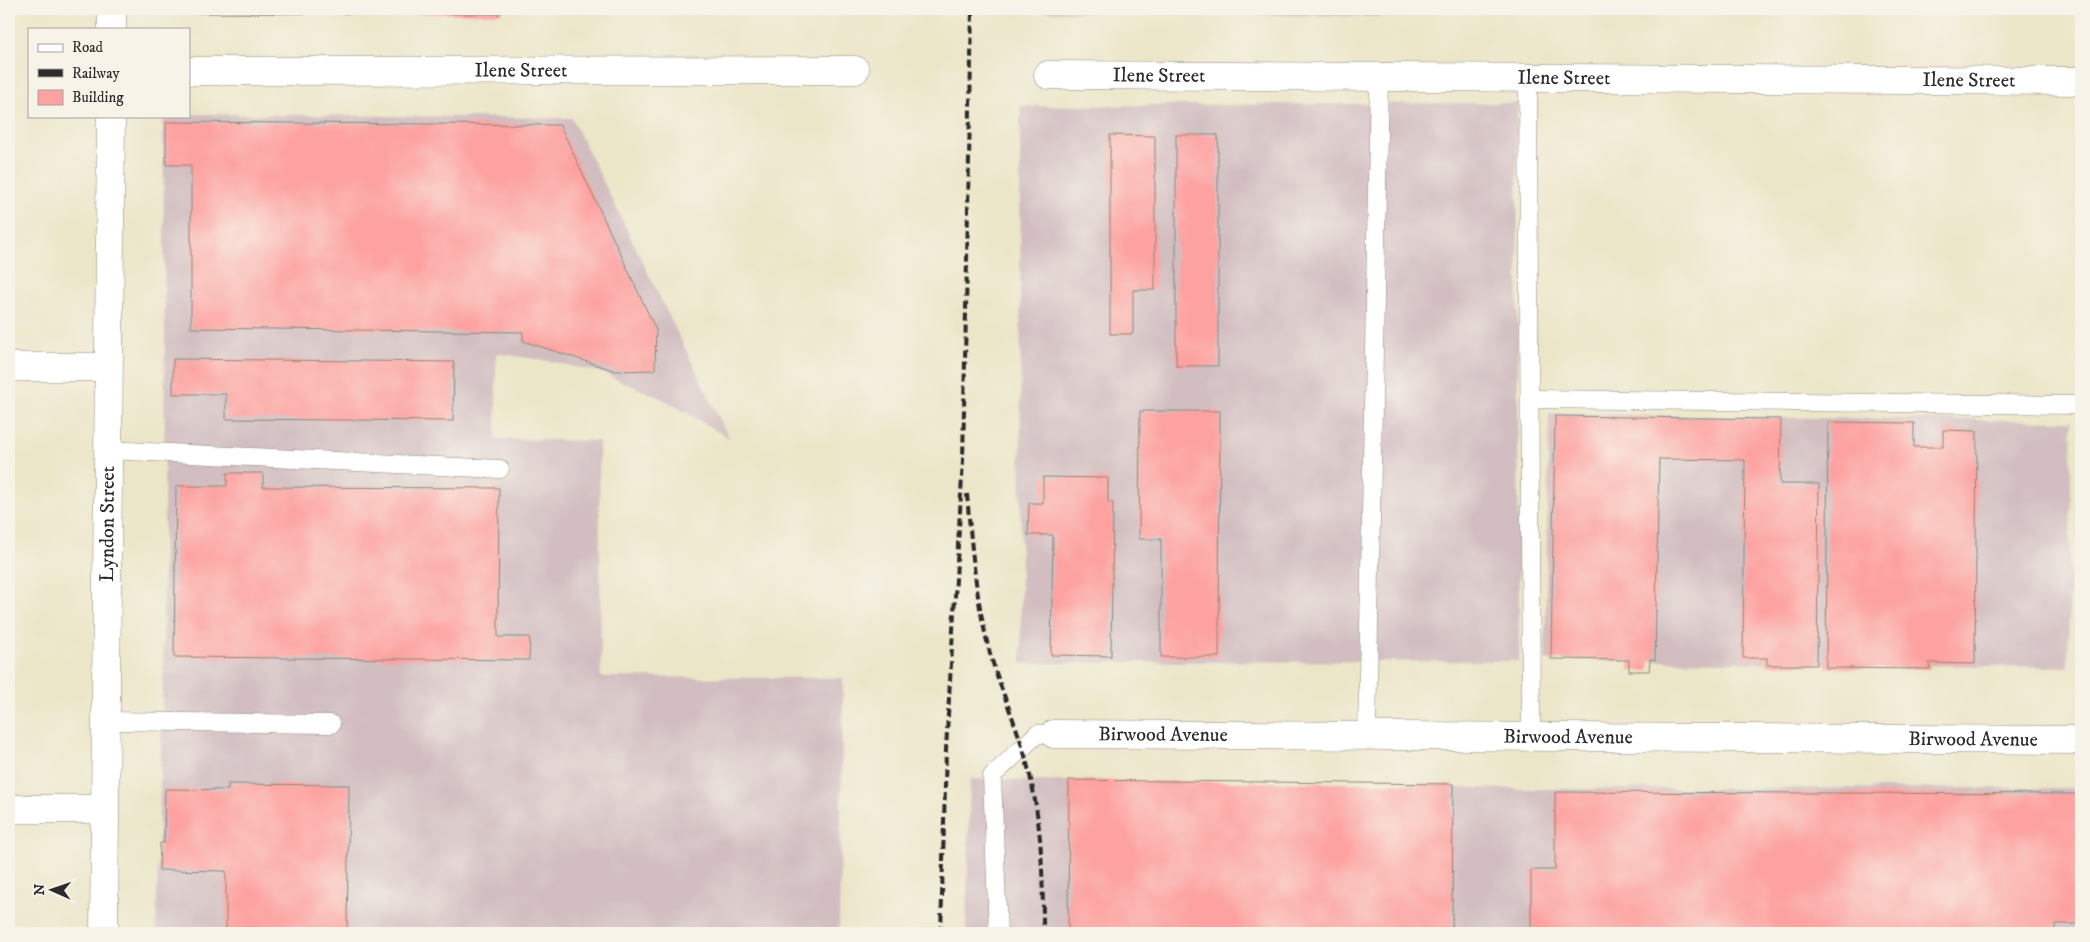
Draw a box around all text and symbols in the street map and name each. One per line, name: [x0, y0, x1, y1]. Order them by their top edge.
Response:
legend: [28, 28, 190, 118]
text: Road: [72, 38, 104, 57]
street label: Ilene Street: [475, 58, 567, 83]
street label: Ilene Street: [1113, 63, 1205, 88]
text: Railway: [72, 64, 120, 83]
street label: Ilene Street: [1518, 65, 1610, 91]
street label: Ilene Street: [1923, 68, 2015, 93]
text: Building: [72, 88, 124, 107]
street label: Lyndon Street: [95, 466, 121, 582]
street label: Birwood Avenue: [1098, 722, 1228, 748]
street label: Birwood Avenue: [1503, 724, 1633, 750]
street label: Birwood Avenue: [1908, 726, 2038, 752]
north arrow: [28, 864, 78, 914]
text: N: [31, 883, 49, 896]

